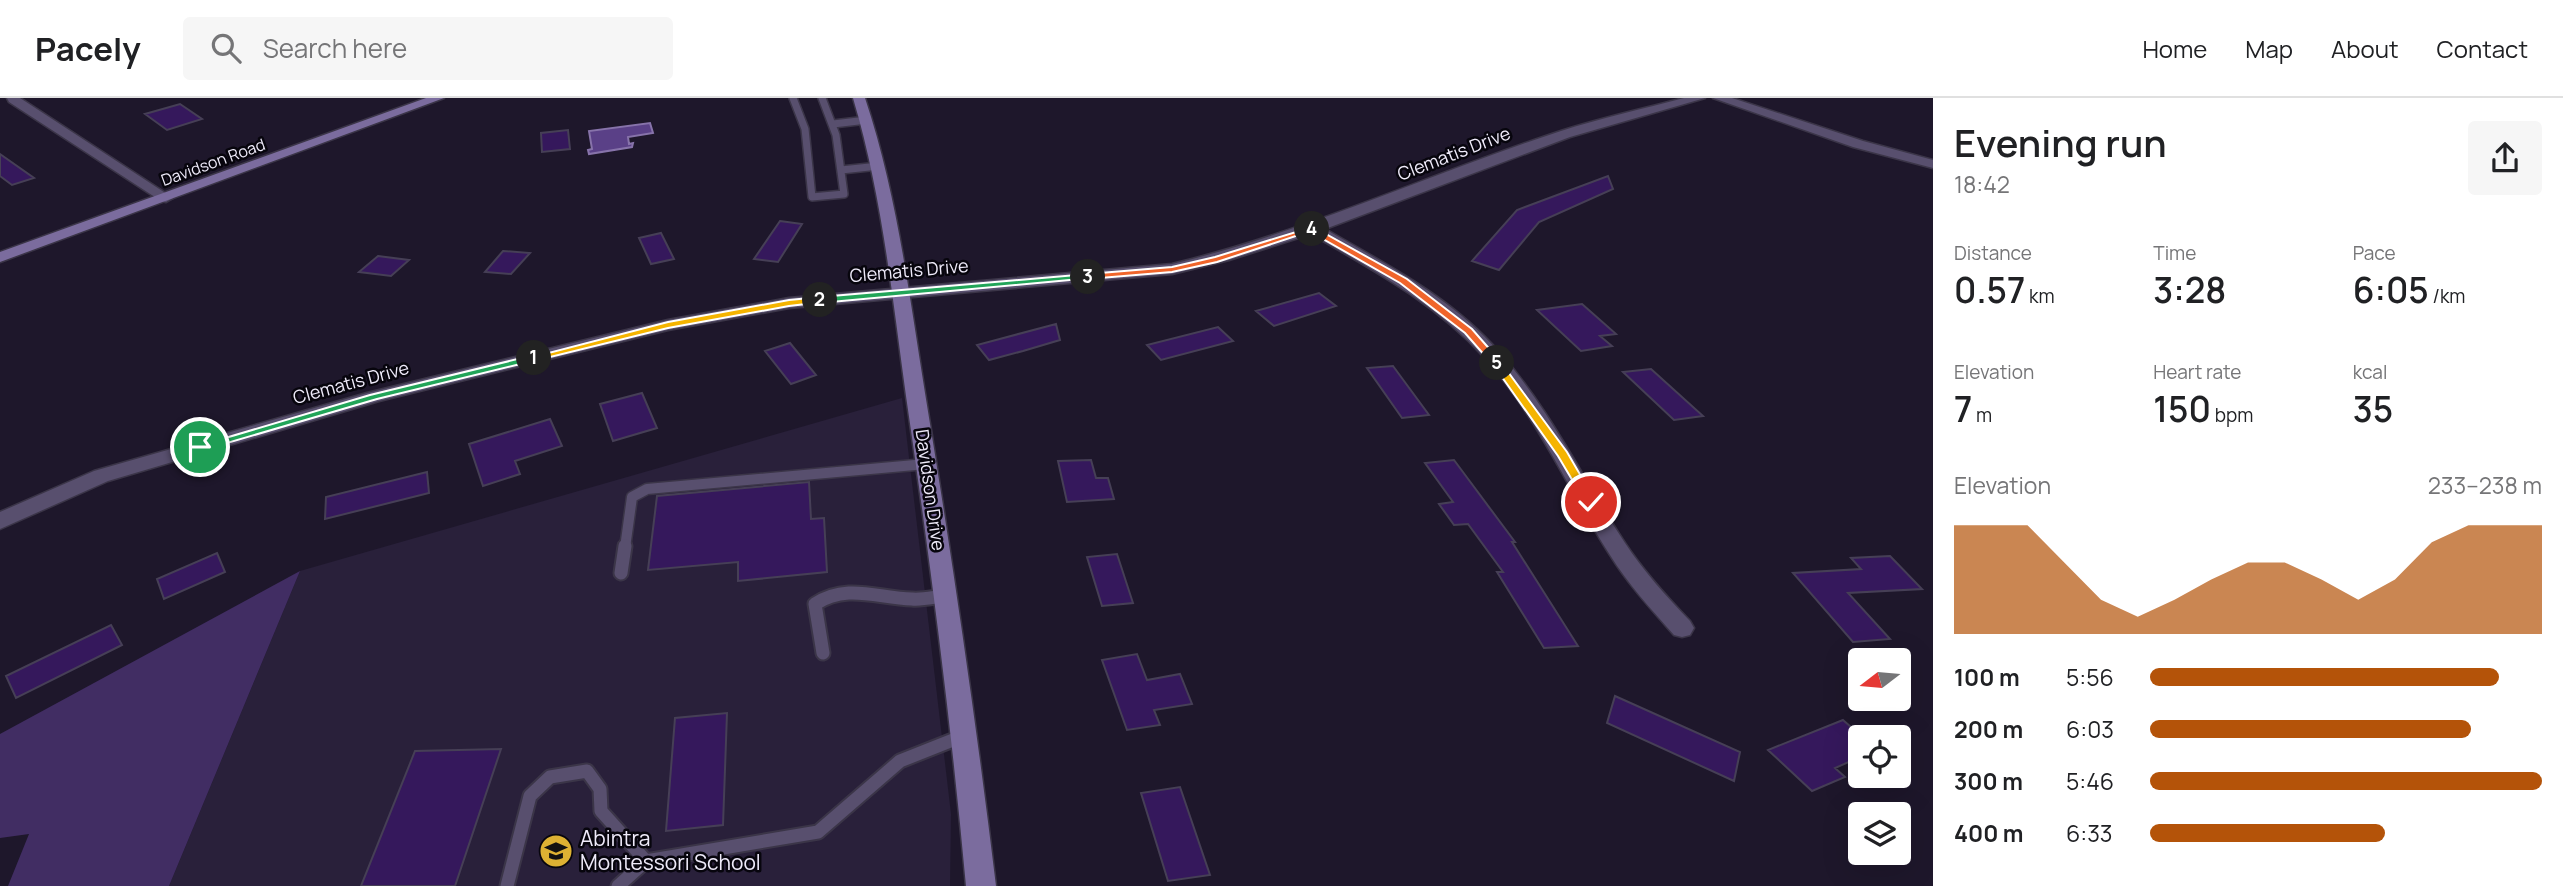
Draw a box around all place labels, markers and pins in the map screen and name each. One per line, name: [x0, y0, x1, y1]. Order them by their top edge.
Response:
pin: 4: [1294, 212, 1330, 246]
pin: 3: [1070, 260, 1106, 294]
pin: 2: [802, 282, 838, 318]
pin: 1: [516, 341, 552, 376]
pin: 5: [1480, 345, 1514, 380]
pin: [170, 417, 230, 477]
pin: [1561, 472, 1621, 532]
place label: Abintra Montessori School: [580, 824, 761, 876]
school or university icon: Abintra Montessori School: [537, 832, 575, 870]

